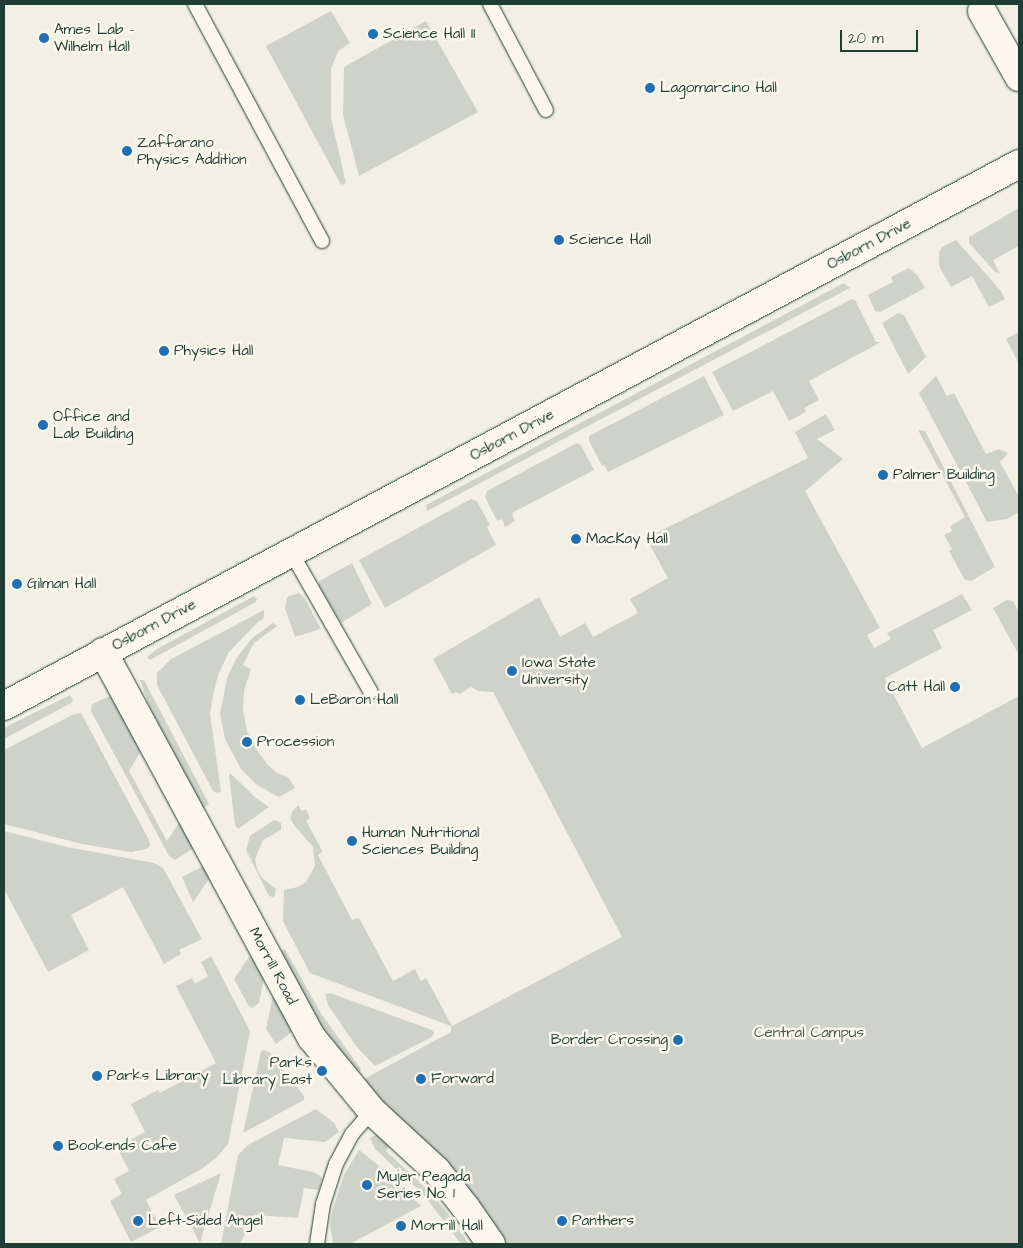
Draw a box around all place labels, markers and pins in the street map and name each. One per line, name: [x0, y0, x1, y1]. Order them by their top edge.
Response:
place label: Ames Lab - Wilhelm Hall: [54, 20, 134, 55]
place label: Science Hall II: [383, 25, 476, 43]
marker: Science Hall II: [367, 28, 379, 40]
marker: Ames Lab - Wilhelm Hall: [38, 32, 50, 44]
place label: Lagomarcino Hall: [660, 79, 777, 97]
marker: Lagomarcino Hall: [644, 82, 656, 94]
place label: Zaffarano Physics Addition: [137, 133, 247, 168]
marker: Zaffarano Physics Addition: [121, 145, 133, 157]
place label: Science Hall: [569, 231, 651, 249]
marker: Science Hall: [553, 234, 565, 246]
place label: Physics Hall: [174, 342, 253, 360]
marker: Physics Hall: [158, 345, 170, 357]
place label: Office and Lab Building: [53, 407, 134, 442]
marker: Office and Lab Building: [37, 419, 49, 431]
place label: Palmer Building: [893, 466, 995, 484]
marker: Palmer Building: [877, 469, 889, 481]
place label: MacKay Hall: [586, 530, 668, 548]
marker: MacKay Hall: [570, 533, 582, 545]
place label: Gilman Hall: [27, 575, 96, 593]
marker: Gilman Hall: [11, 578, 23, 590]
place label: Iowa State University: [522, 653, 596, 688]
marker: Iowa State University: [506, 665, 518, 677]
place label: Catt Hall: [887, 678, 945, 696]
marker: Catt Hall: [949, 681, 961, 693]
place label: LeBaron Hall: [310, 691, 398, 709]
marker: LeBaron Hall: [294, 694, 306, 706]
place label: Procession: [257, 733, 334, 751]
marker: Procession: [241, 736, 253, 748]
place label: Human Nutritional Sciences Building: [362, 823, 479, 858]
marker: Human Nutritional Sciences Building: [346, 835, 358, 847]
place label: Border Crossing: [551, 1031, 668, 1049]
marker: Border Crossing: [672, 1034, 684, 1046]
place label: Parks Library East: [222, 1053, 312, 1088]
marker: Parks Library East: [316, 1065, 328, 1077]
place label: Parks Library: [107, 1067, 209, 1085]
marker: Parks Library: [91, 1070, 103, 1082]
place label: Forward: [431, 1070, 494, 1088]
marker: Forward: [415, 1073, 427, 1085]
place label: Bookends Cafe: [68, 1137, 177, 1155]
marker: Bookends Cafe: [52, 1140, 64, 1152]
place label: Mujer Pegada Series No. 1: [377, 1167, 470, 1202]
marker: Mujer Pegada Series No. 1: [361, 1179, 373, 1191]
place label: Left-Sided Angel: [148, 1212, 263, 1230]
place label: Panthers: [572, 1212, 634, 1230]
marker: Left-Sided Angel: [132, 1215, 144, 1227]
marker: Panthers: [556, 1215, 568, 1227]
place label: Morrill Hall: [411, 1217, 483, 1235]
marker: Morrill Hall: [395, 1220, 407, 1232]

